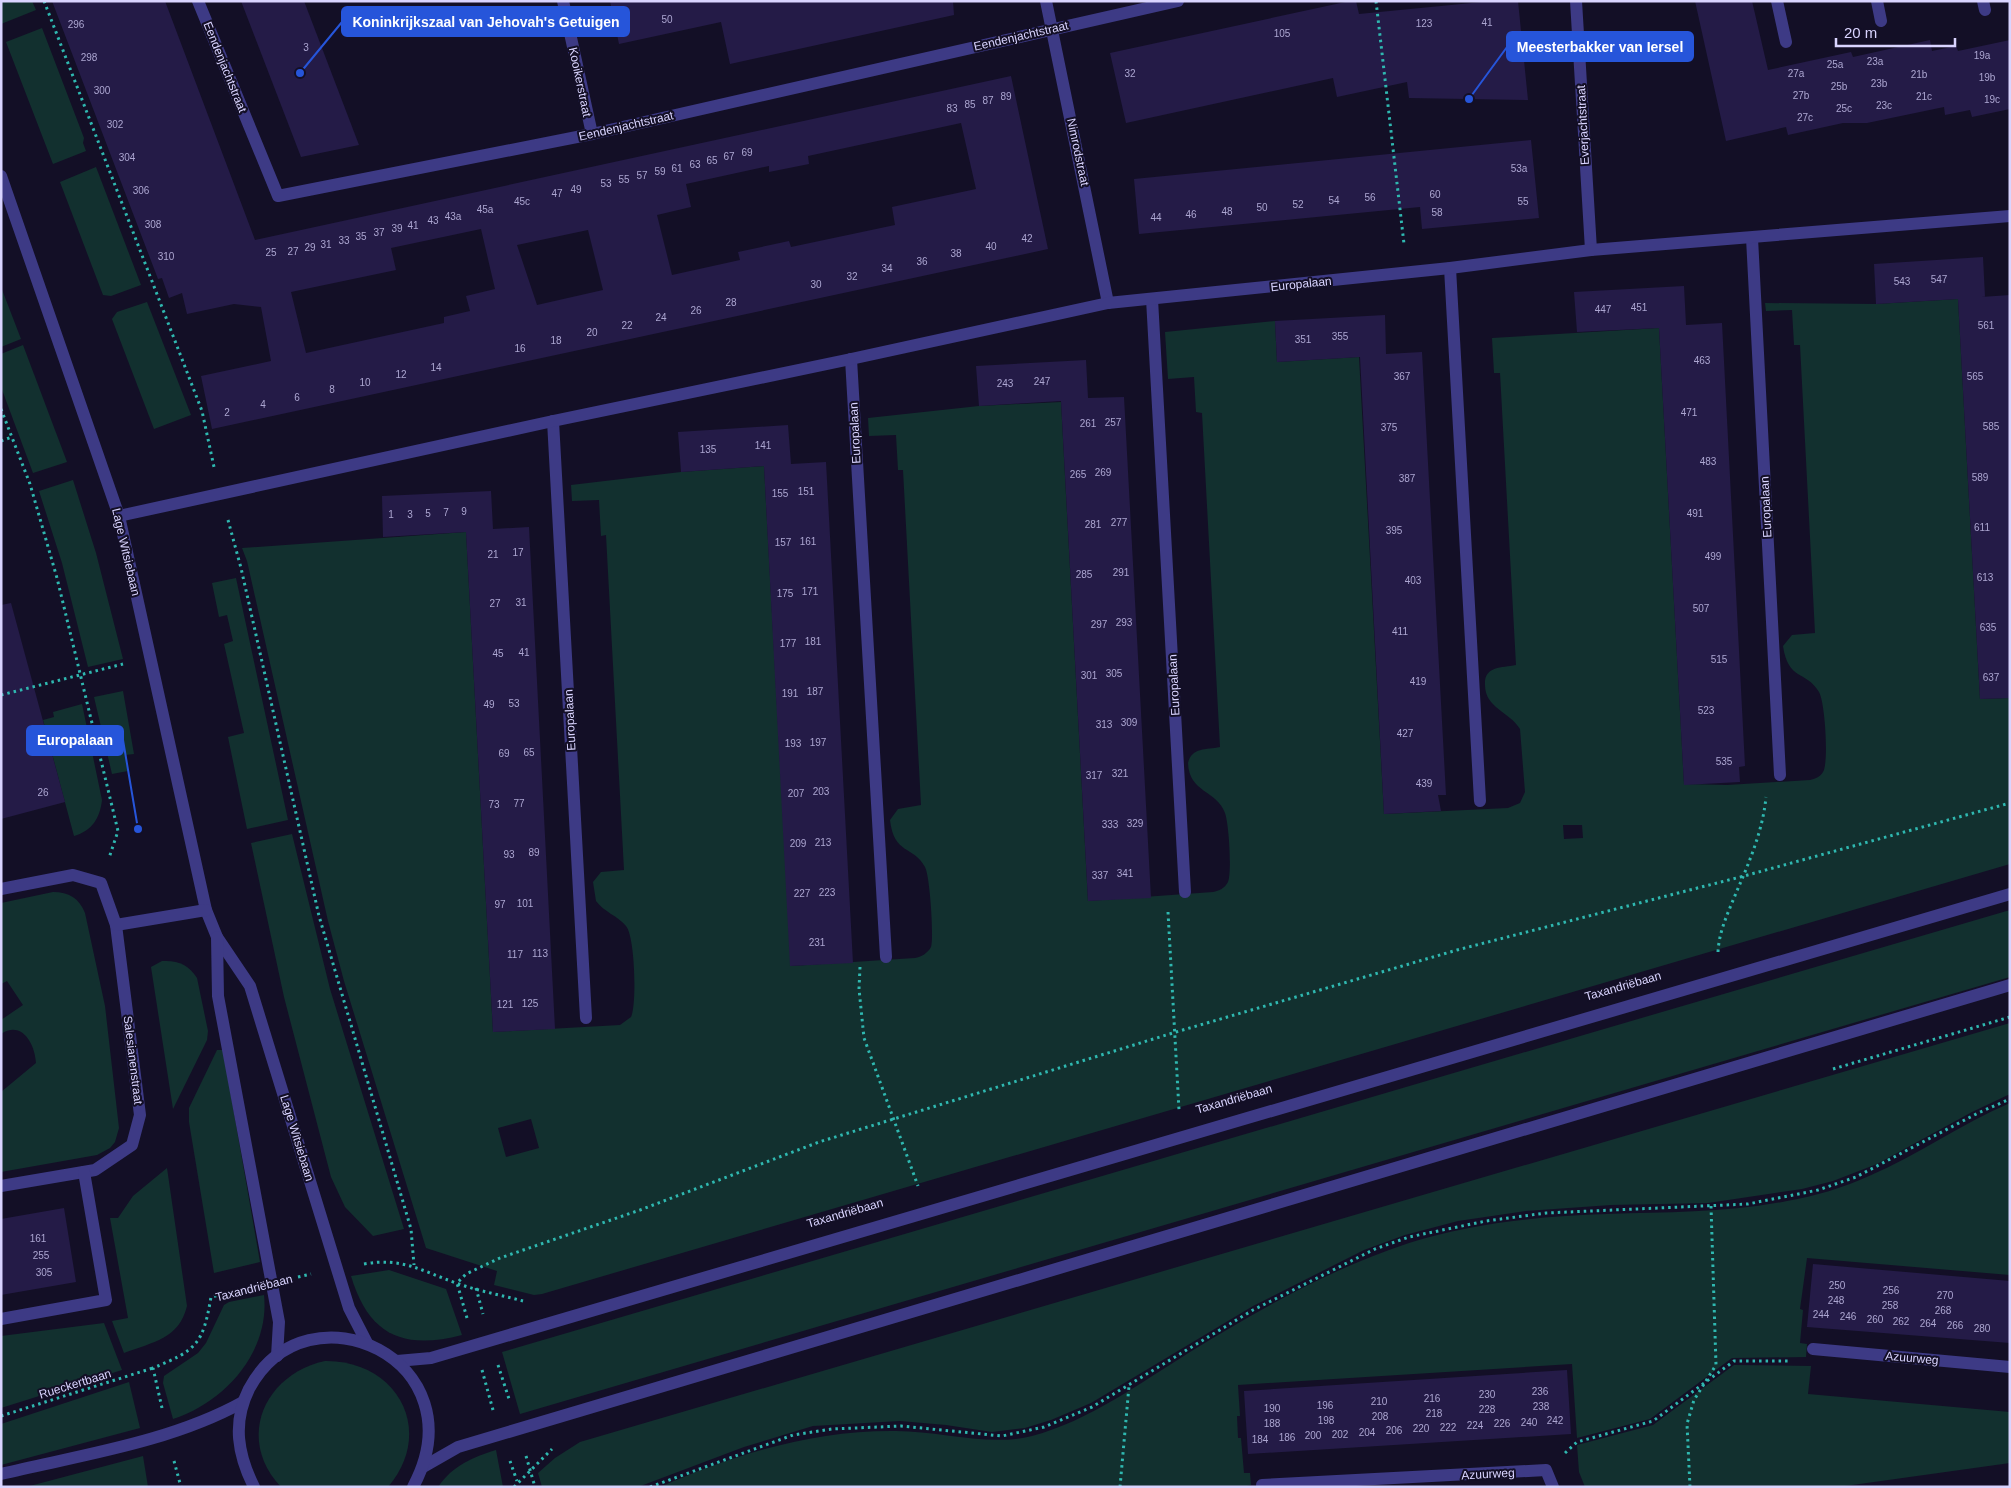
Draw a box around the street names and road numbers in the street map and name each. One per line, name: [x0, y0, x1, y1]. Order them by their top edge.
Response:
street label: Eendenjachtstraat: [972, 18, 1070, 54]
street label: Eendenjachtstraat: [200, 20, 250, 115]
street label: Kooikerstraat: [566, 46, 594, 119]
street label: Everjachtstraat: [1574, 84, 1592, 165]
street label: Eendenjachtstraat: [577, 108, 675, 144]
street label: Nimrodstraat: [1064, 117, 1092, 188]
street label: Europalaan: [1270, 274, 1332, 294]
street label: Europalaan: [846, 402, 864, 464]
street label: Europalaan: [1757, 476, 1775, 538]
street label: Lage Witsiebaan: [109, 507, 143, 597]
street label: Europalaan: [1165, 654, 1183, 716]
street label: Europalaan: [561, 689, 579, 751]
street label: Taxandriëbaan: [1583, 968, 1663, 1004]
street label: Salesianenstraat: [121, 1015, 145, 1106]
street label: Taxandriëbaan: [1194, 1081, 1274, 1117]
street label: Lage Witsiebaan: [277, 1093, 317, 1183]
street label: Taxandriëbaan: [805, 1195, 885, 1231]
street label: Taxandriëbaan: [214, 1272, 294, 1304]
street label: Azuurweg: [1885, 1349, 1939, 1367]
street label: Rueckertbaan: [37, 1366, 113, 1402]
street label: Azuurweg: [1461, 1466, 1515, 1482]

